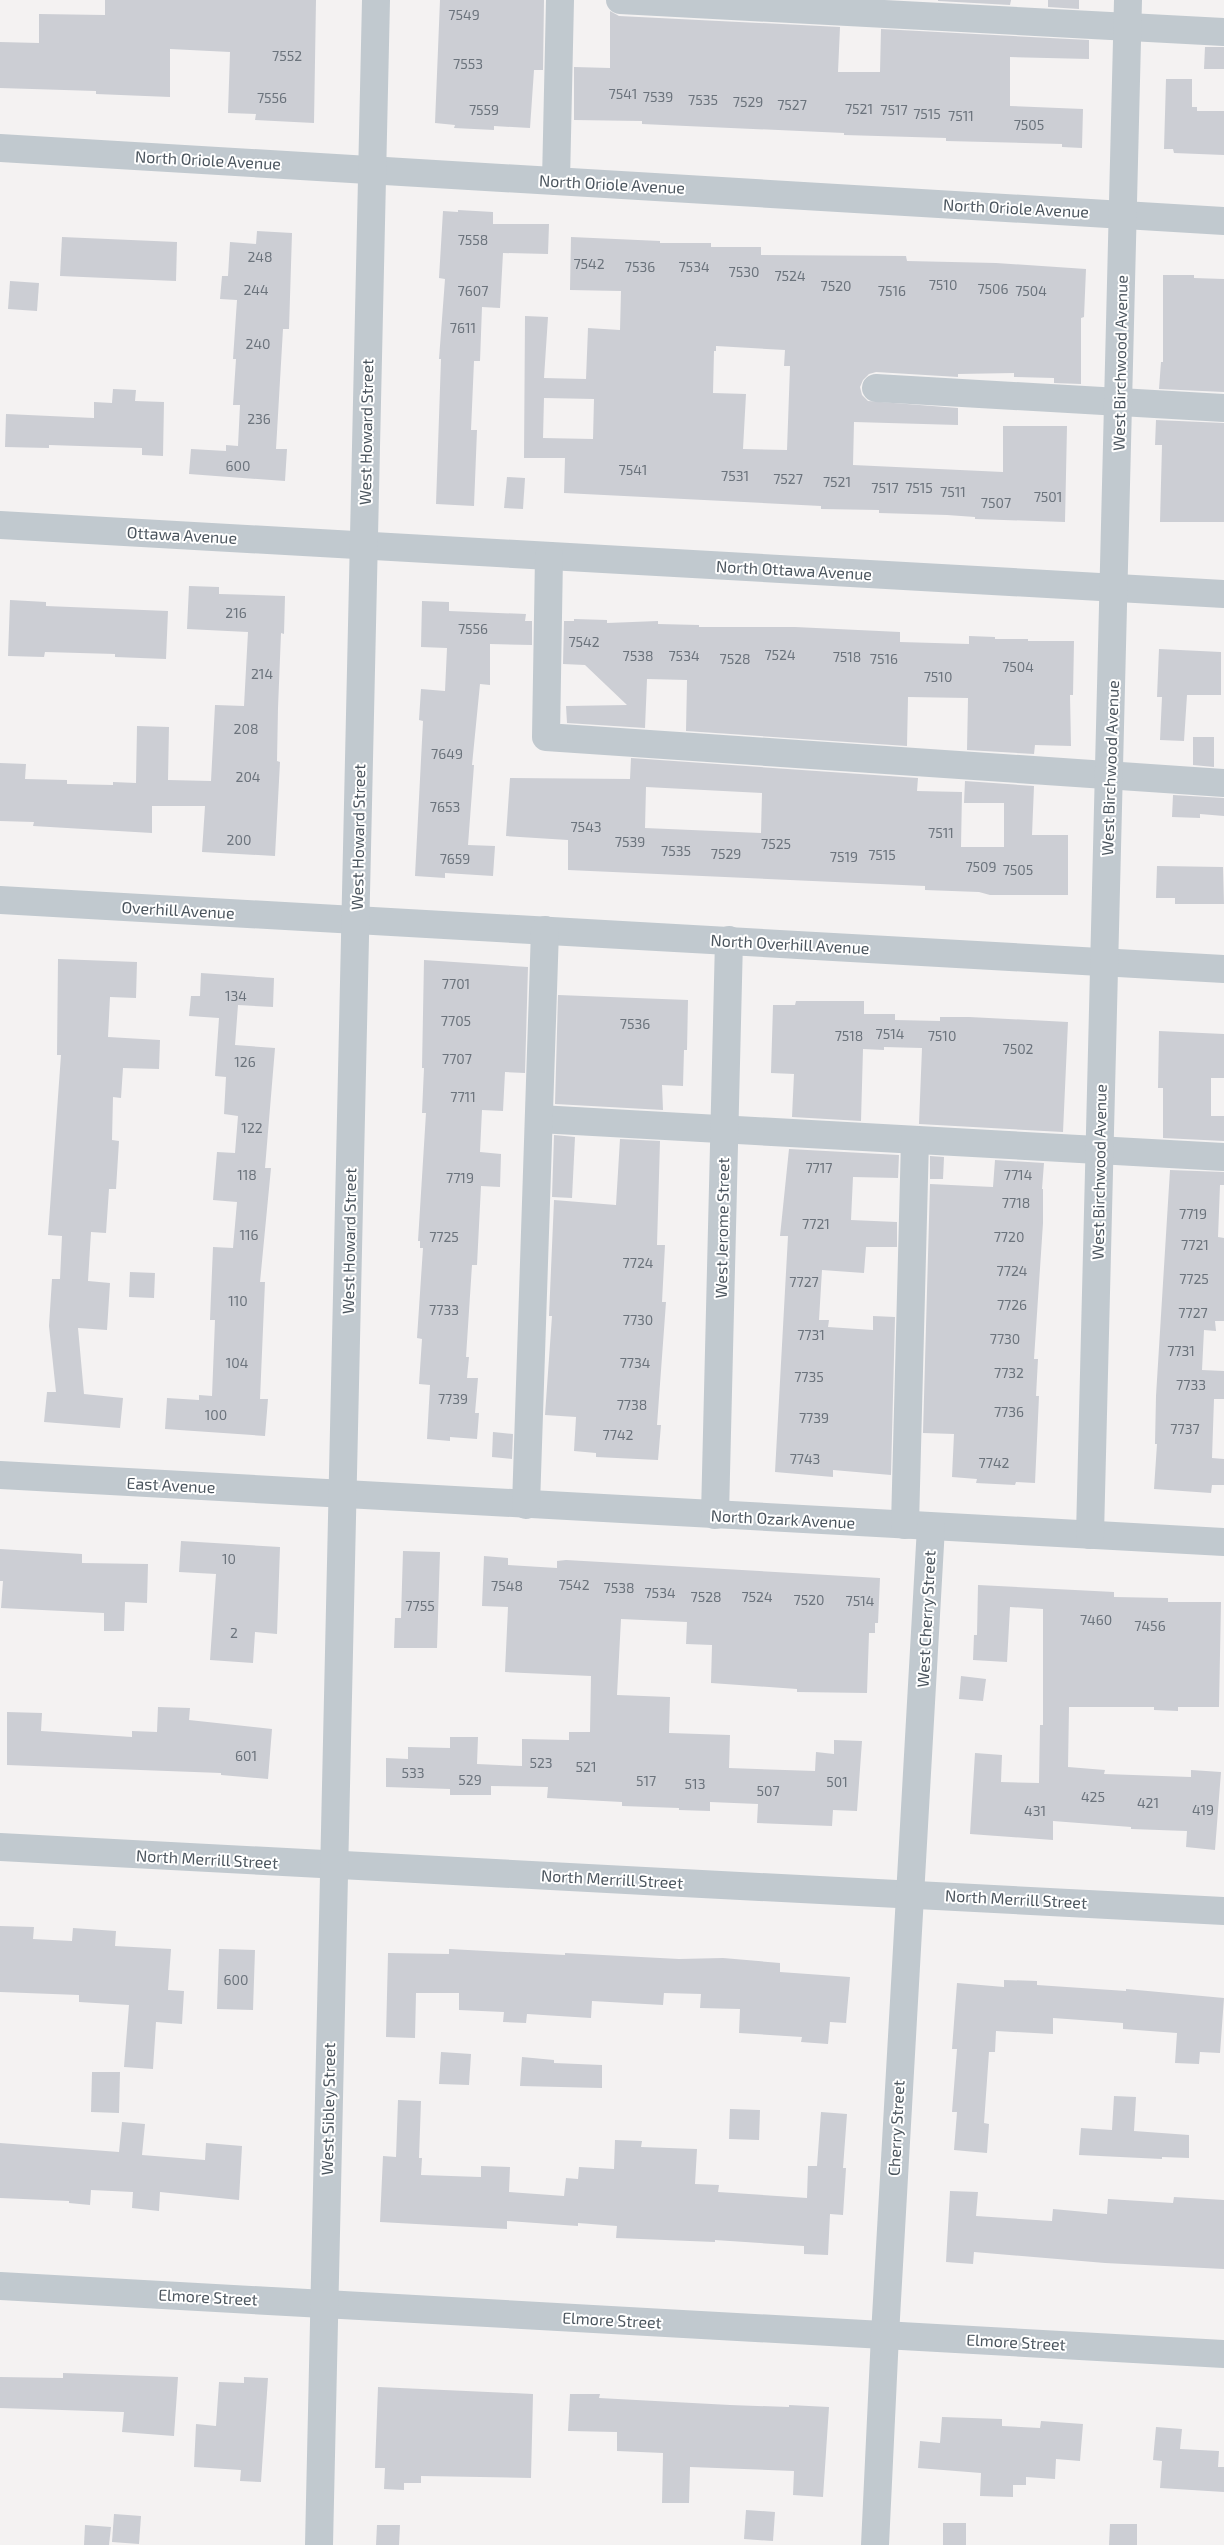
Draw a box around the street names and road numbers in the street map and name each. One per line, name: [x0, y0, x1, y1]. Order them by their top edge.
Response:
street label: North Oriole Avenue: [135, 146, 281, 173]
street label: North Oriole Avenue: [539, 170, 685, 197]
street label: North Oriole Avenue: [943, 194, 1089, 221]
street label: West Birchwood Avenue: [1108, 275, 1131, 451]
street label: West Howard Street: [355, 359, 376, 505]
street label: Ottawa Avenue: [126, 522, 238, 547]
street label: North Ottawa Avenue: [716, 556, 872, 583]
street label: West Birchwood Avenue: [1097, 680, 1122, 856]
street label: West Howard Street: [347, 764, 368, 910]
street label: Overhill Avenue: [121, 897, 235, 922]
street label: North Overhill Avenue: [710, 930, 870, 957]
street label: West Birchwood Avenue: [1087, 1084, 1110, 1260]
street label: West Jerome Street: [711, 1157, 732, 1299]
street label: West Howard Street: [338, 1168, 359, 1314]
street label: East Avenue: [126, 1473, 216, 1496]
street label: North Ozark Avenue: [710, 1505, 856, 1532]
street label: West Cherry Street: [912, 1550, 939, 1688]
street label: North Merrill Street: [135, 1845, 279, 1872]
street label: North Merrill Street: [540, 1865, 684, 1892]
street label: North Merrill Street: [944, 1885, 1088, 1912]
street label: West Sibley Street: [317, 2042, 338, 2176]
street label: Cherry Street: [884, 2080, 907, 2176]
street label: Elmore Street: [158, 2284, 258, 2309]
street label: Elmore Street: [562, 2307, 662, 2332]
street label: Elmore Street: [966, 2329, 1066, 2354]

